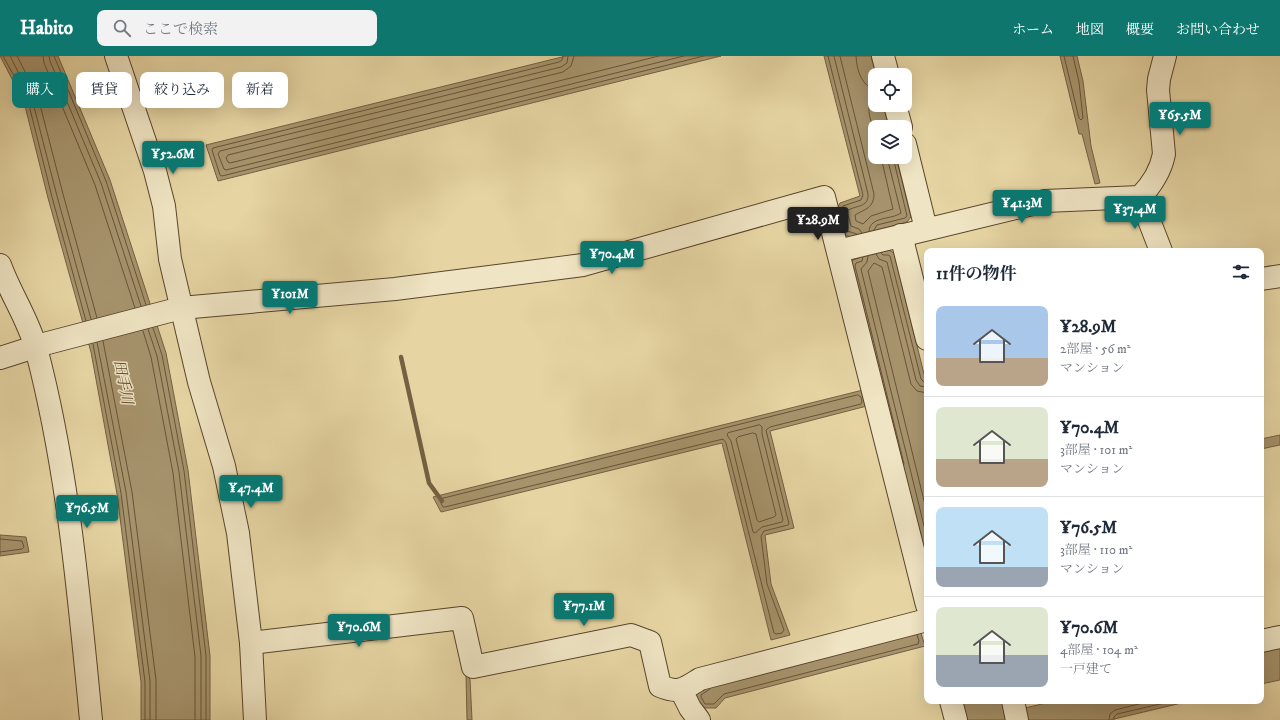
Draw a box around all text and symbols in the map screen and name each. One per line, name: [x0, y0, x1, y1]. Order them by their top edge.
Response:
search box: [97, 10, 377, 46]
text: Habito: [20, 17, 73, 40]
icon: search: [111, 17, 133, 39]
text: ここで検索: [143, 20, 218, 39]
text: ホーム: [1012, 21, 1054, 39]
text: 地図: [1076, 21, 1104, 39]
text: 概要: [1126, 21, 1154, 39]
text: お問い合わせ: [1176, 21, 1260, 39]
map controls: [868, 68, 912, 164]
button: locate: [868, 68, 912, 112]
chip: 購入: [12, 72, 68, 108]
chip: 賃貸: [76, 72, 132, 108]
chip: 絞り込み: [140, 72, 224, 108]
chip: 新着: [232, 72, 288, 108]
pin: ¥65.5M: [1147, 102, 1213, 136]
text: ¥65.5M: [1159, 107, 1201, 123]
button: layers: [868, 120, 912, 164]
pin: ¥52.6M: [140, 141, 206, 175]
text: ¥52.6M: [151, 146, 195, 162]
pin: ¥41.3M: [989, 190, 1055, 224]
text: ¥41.3M: [1002, 195, 1042, 211]
pin: ¥37.4M: [1102, 196, 1168, 230]
text: ¥37.4M: [1114, 201, 1156, 217]
pin: ¥28.9M: [785, 207, 851, 241]
text: ¥28.9M: [796, 212, 840, 228]
pin: ¥70.4M: [579, 241, 645, 275]
text: ¥70.4M: [589, 246, 635, 262]
icon: filters: [1230, 261, 1252, 283]
text: 11件の物件: [936, 263, 1016, 285]
pin: ¥101M: [262, 281, 318, 315]
text: ¥101M: [271, 286, 309, 302]
text: ¥28.9M: [1060, 316, 1116, 338]
icon: home: [968, 322, 1016, 370]
text: 2部屋 · 56 m²: [1060, 341, 1131, 357]
water label: 田手川: [109, 358, 137, 408]
text: マンション: [1060, 360, 1124, 376]
text: ¥70.4M: [1060, 417, 1119, 439]
icon: home: [968, 423, 1016, 471]
text: 3部屋 · 101 m²: [1060, 442, 1132, 458]
text: マンション: [1060, 461, 1124, 477]
pin: ¥47.4M: [218, 475, 284, 509]
text: ¥47.4M: [228, 480, 274, 496]
pin: ¥76.5M: [54, 495, 120, 529]
text: ¥76.5M: [65, 500, 109, 516]
text: ¥76.5M: [1060, 517, 1117, 539]
icon: home: [968, 523, 1016, 571]
text: 3部屋 · 110 m²: [1060, 542, 1132, 558]
text: マンション: [1060, 561, 1124, 577]
pin: ¥77.1M: [551, 593, 617, 627]
text: ¥77.1M: [563, 598, 605, 614]
pin: ¥70.6M: [326, 614, 392, 648]
text: ¥70.6M: [1060, 617, 1118, 639]
text: ¥70.6M: [337, 619, 381, 635]
icon: home: [968, 623, 1016, 671]
text: 4部屋 · 104 m²: [1060, 642, 1138, 658]
text: 一戸建て: [1060, 661, 1112, 677]

